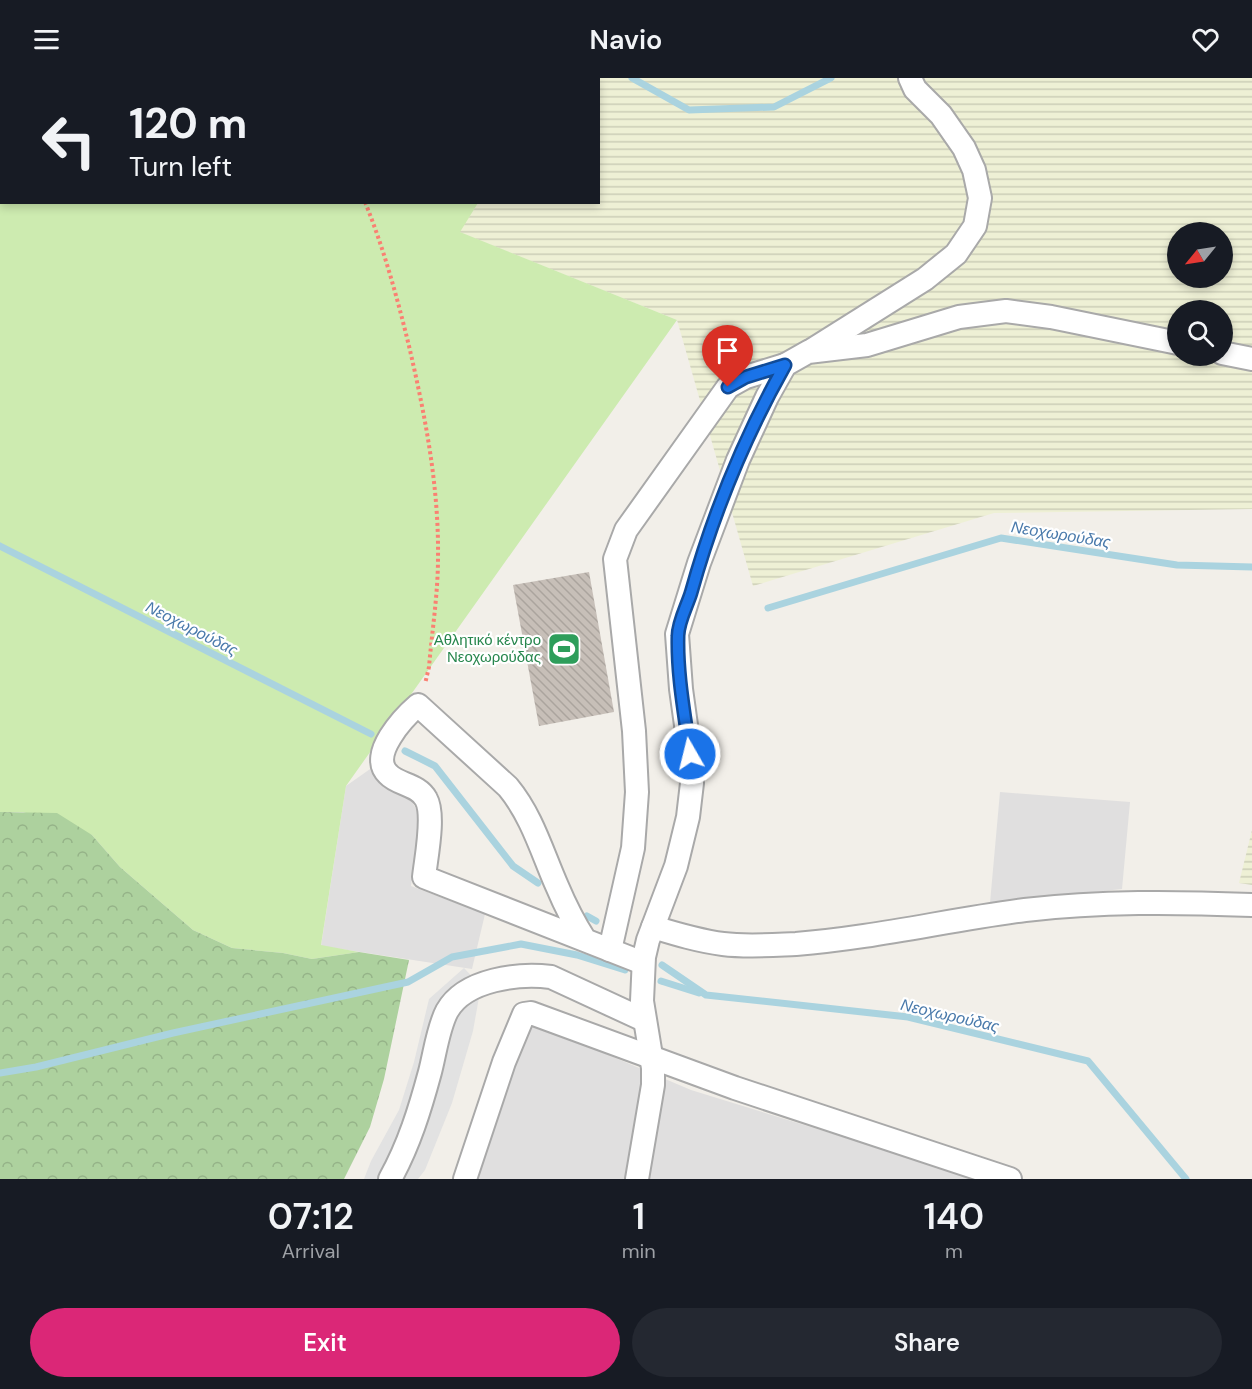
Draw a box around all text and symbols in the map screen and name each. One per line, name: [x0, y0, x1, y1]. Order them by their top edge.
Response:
text: Navio: [590, 22, 662, 57]
icon: menu: [30, 23, 63, 56]
icon: heart: [1189, 23, 1222, 56]
text: 120 m: [129, 96, 247, 151]
icon: left: [30, 102, 108, 180]
text: Turn left: [129, 149, 232, 184]
north arrow: [1167, 222, 1233, 288]
map controls: [1167, 222, 1233, 366]
button: search: [1167, 300, 1233, 366]
pin: [702, 325, 753, 387]
icon: arrive: [711, 334, 744, 367]
water label: Νεοχωρούδας: [1010, 516, 1112, 553]
water label: Νεοχωρούδας: [142, 596, 242, 661]
place label: Αθλητικό κέντρο Νεοχωρούδας: [434, 630, 541, 667]
sports icon: Αθλητικό κέντρο Νεοχωρούδας: [546, 631, 582, 667]
position arrow: [658, 722, 722, 786]
water label: Νεοχωρούδας: [899, 994, 1001, 1037]
text: 07:12: [268, 1193, 354, 1240]
text: 1: [632, 1193, 645, 1240]
text: 140: [924, 1193, 984, 1240]
text: Arrival: [282, 1238, 340, 1264]
text: min: [622, 1238, 656, 1264]
text: m: [945, 1238, 963, 1264]
button: Exit: [30, 1308, 620, 1377]
button: Share: [632, 1308, 1222, 1377]

